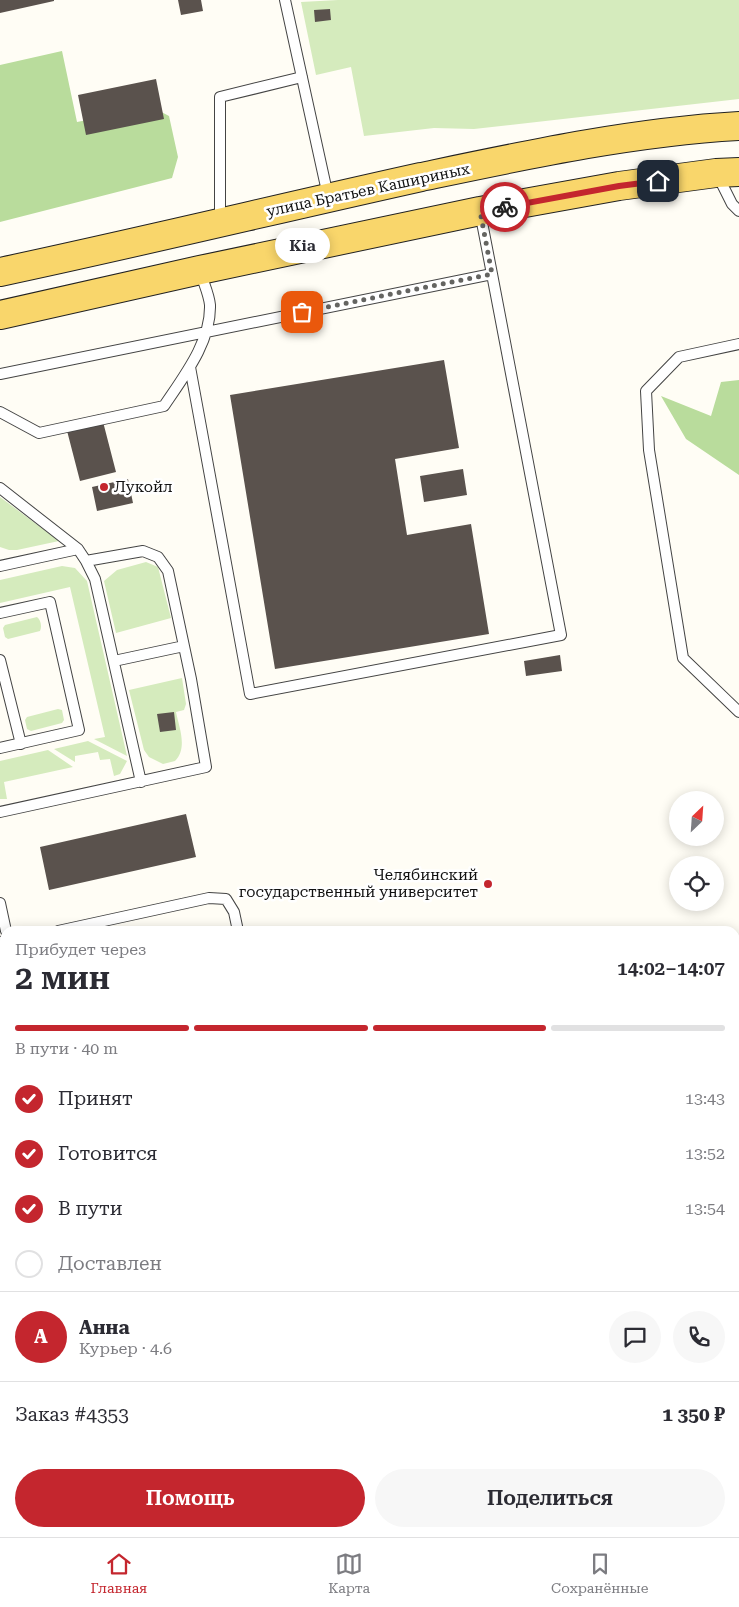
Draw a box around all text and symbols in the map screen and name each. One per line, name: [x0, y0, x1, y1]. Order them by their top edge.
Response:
street label: улица Братьев Кашириных: [265, 160, 472, 220]
pin: [637, 160, 679, 202]
icon: home: [644, 167, 672, 195]
courier: [480, 182, 530, 232]
icon: bike: [491, 193, 519, 221]
callout: Kia: [274, 227, 330, 262]
text: Kia: [289, 236, 316, 255]
pin: [281, 291, 323, 333]
icon: bag: [288, 298, 316, 326]
place label: Лукойл: [114, 478, 173, 496]
marker: Лукойл: [98, 481, 110, 493]
north arrow: [669, 791, 724, 846]
map controls: [669, 791, 724, 911]
button: locate: [669, 856, 724, 911]
place label: Челябинский государственный университет: [239, 866, 478, 901]
marker: Челябинский государственный университет: [482, 878, 494, 890]
text: Прибудет через: [15, 940, 146, 959]
text: 14:02–14:07: [617, 957, 725, 980]
text: 2 мин: [15, 959, 110, 997]
text: В пути · 40 m: [15, 1039, 118, 1058]
icon: check: [15, 1085, 43, 1113]
text: Принят: [58, 1087, 133, 1110]
text: 13:43: [685, 1089, 725, 1108]
icon: check: [15, 1140, 43, 1168]
text: Готовится: [58, 1142, 157, 1165]
text: 13:52: [685, 1144, 725, 1163]
icon: check: [15, 1195, 43, 1223]
text: В пути: [58, 1197, 122, 1220]
text: 13:54: [685, 1199, 725, 1218]
text: Доставлен: [58, 1252, 162, 1275]
button: chat: [609, 1311, 661, 1363]
button: phone: [673, 1311, 725, 1363]
text: Анна: [79, 1316, 130, 1339]
text: А: [34, 1325, 48, 1348]
text: Курьер · 4.6: [79, 1339, 172, 1358]
text: Заказ #4353: [15, 1403, 129, 1426]
text: 1 350 ₽: [662, 1403, 725, 1426]
button: Помощь: [15, 1469, 365, 1527]
button: Поделиться: [375, 1469, 725, 1527]
tab: Главная: [90, 1550, 147, 1596]
tab: Карта: [328, 1550, 370, 1596]
tab: Сохранённые: [551, 1550, 649, 1596]

